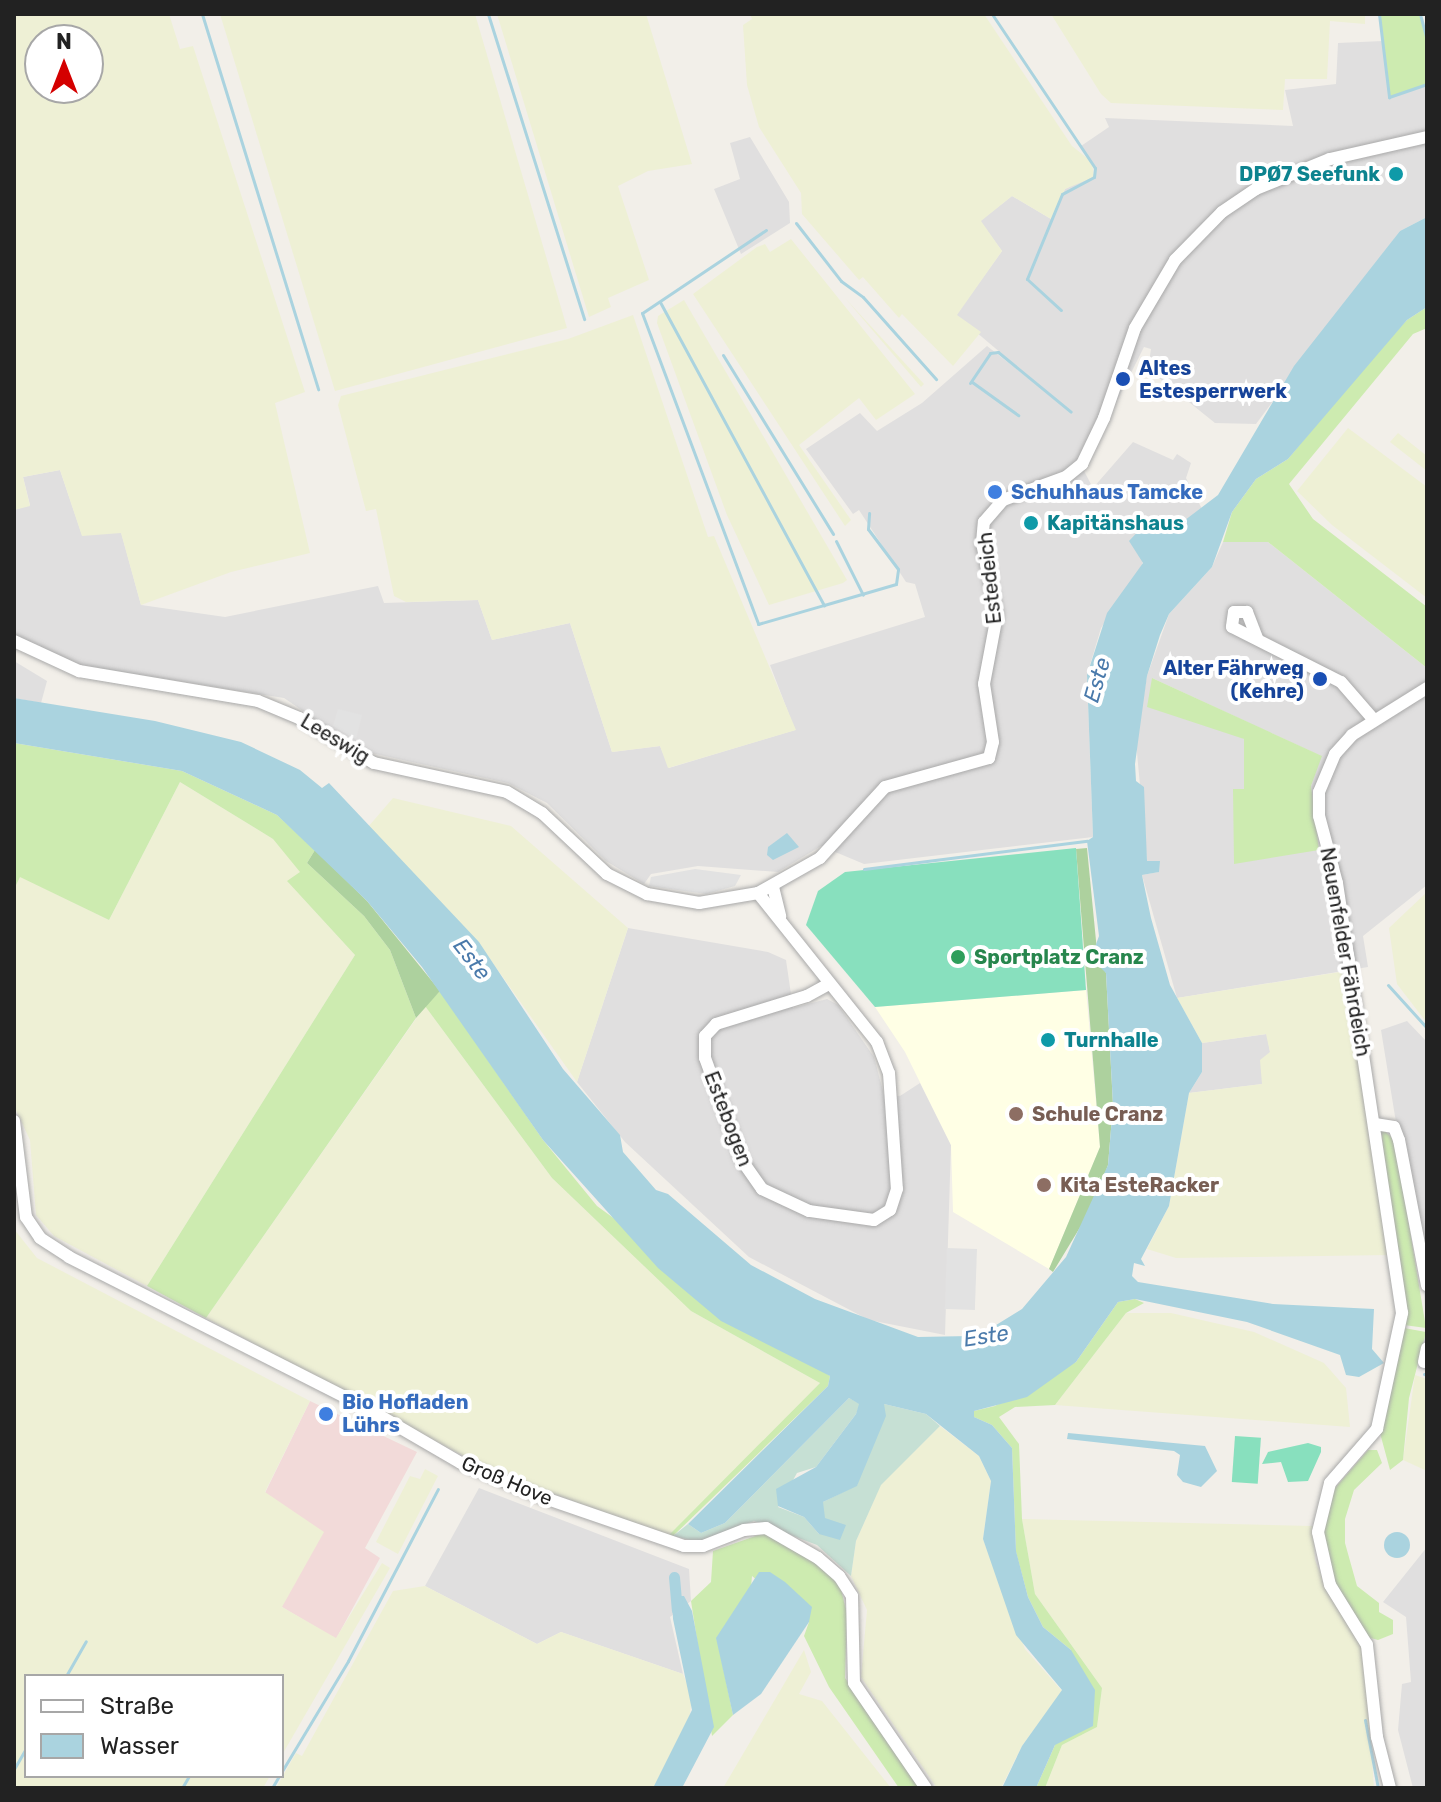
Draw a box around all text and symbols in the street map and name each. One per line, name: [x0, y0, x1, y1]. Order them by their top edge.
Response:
north arrow: [24, 24, 104, 104]
text: N: [56, 28, 72, 55]
place label: DPØ7 Seefunk: [1239, 162, 1380, 186]
marker: DPØ7 Seefunk: [1387, 165, 1405, 183]
place label: Altes Estesperrwerk: [1139, 356, 1287, 403]
marker: Altes Estesperrwerk: [1114, 370, 1132, 388]
place label: Schuhhaus Tamcke: [1011, 480, 1204, 504]
marker: Schuhhaus Tamcke: [986, 483, 1004, 501]
place label: Kapitänshaus: [1047, 511, 1184, 535]
marker: Kapitänshaus: [1022, 514, 1040, 532]
street label: Estedeich: [973, 531, 1007, 625]
water label: Este: [1078, 655, 1116, 705]
place label: Alter Fährweg (Kehre): [1163, 656, 1304, 703]
marker: Alter Fährweg (Kehre): [1311, 670, 1329, 688]
street label: Leeswig: [296, 709, 374, 769]
street label: Neuenfelder Fährdeich: [1315, 845, 1375, 1059]
water label: Este: [448, 933, 496, 985]
place label: Sportplatz Cranz: [974, 945, 1144, 969]
marker: Sportplatz Cranz: [949, 948, 967, 966]
place label: Turnhalle: [1064, 1028, 1159, 1052]
marker: Turnhalle: [1039, 1031, 1057, 1049]
street label: Estebogen: [699, 1068, 757, 1170]
place label: Schule Cranz: [1032, 1102, 1163, 1126]
marker: Schule Cranz: [1007, 1105, 1025, 1123]
place label: Kita EsteRacker: [1060, 1173, 1219, 1197]
marker: Kita EsteRacker: [1035, 1176, 1053, 1194]
water label: Este: [962, 1319, 1010, 1353]
place label: Bio Hofladen Lührs: [342, 1390, 469, 1437]
marker: Bio Hofladen Lührs: [317, 1405, 335, 1423]
street label: Groß Hove: [458, 1451, 556, 1511]
legend: [24, 1674, 284, 1778]
text: Straße: [100, 1692, 174, 1720]
text: Wasser: [100, 1732, 179, 1760]

